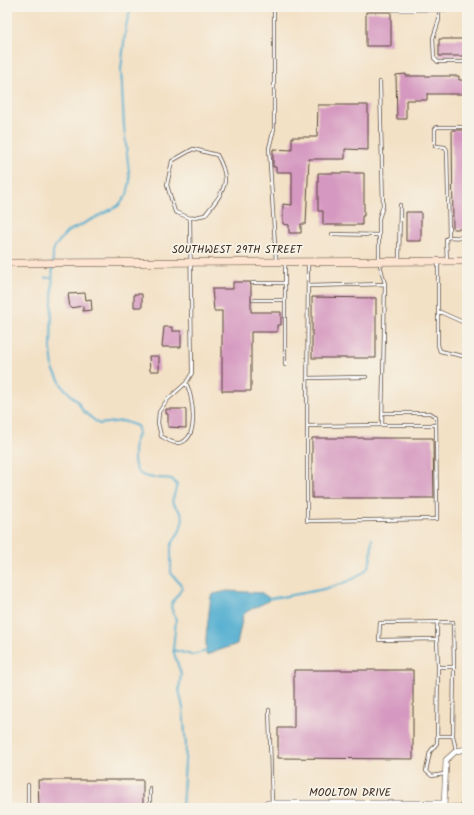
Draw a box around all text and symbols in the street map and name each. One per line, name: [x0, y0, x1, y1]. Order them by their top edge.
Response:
street label: SOUTHWEST 29TH STREET: [172, 241, 303, 259]
street label: MOOLTON DRIVE: [309, 784, 391, 802]

